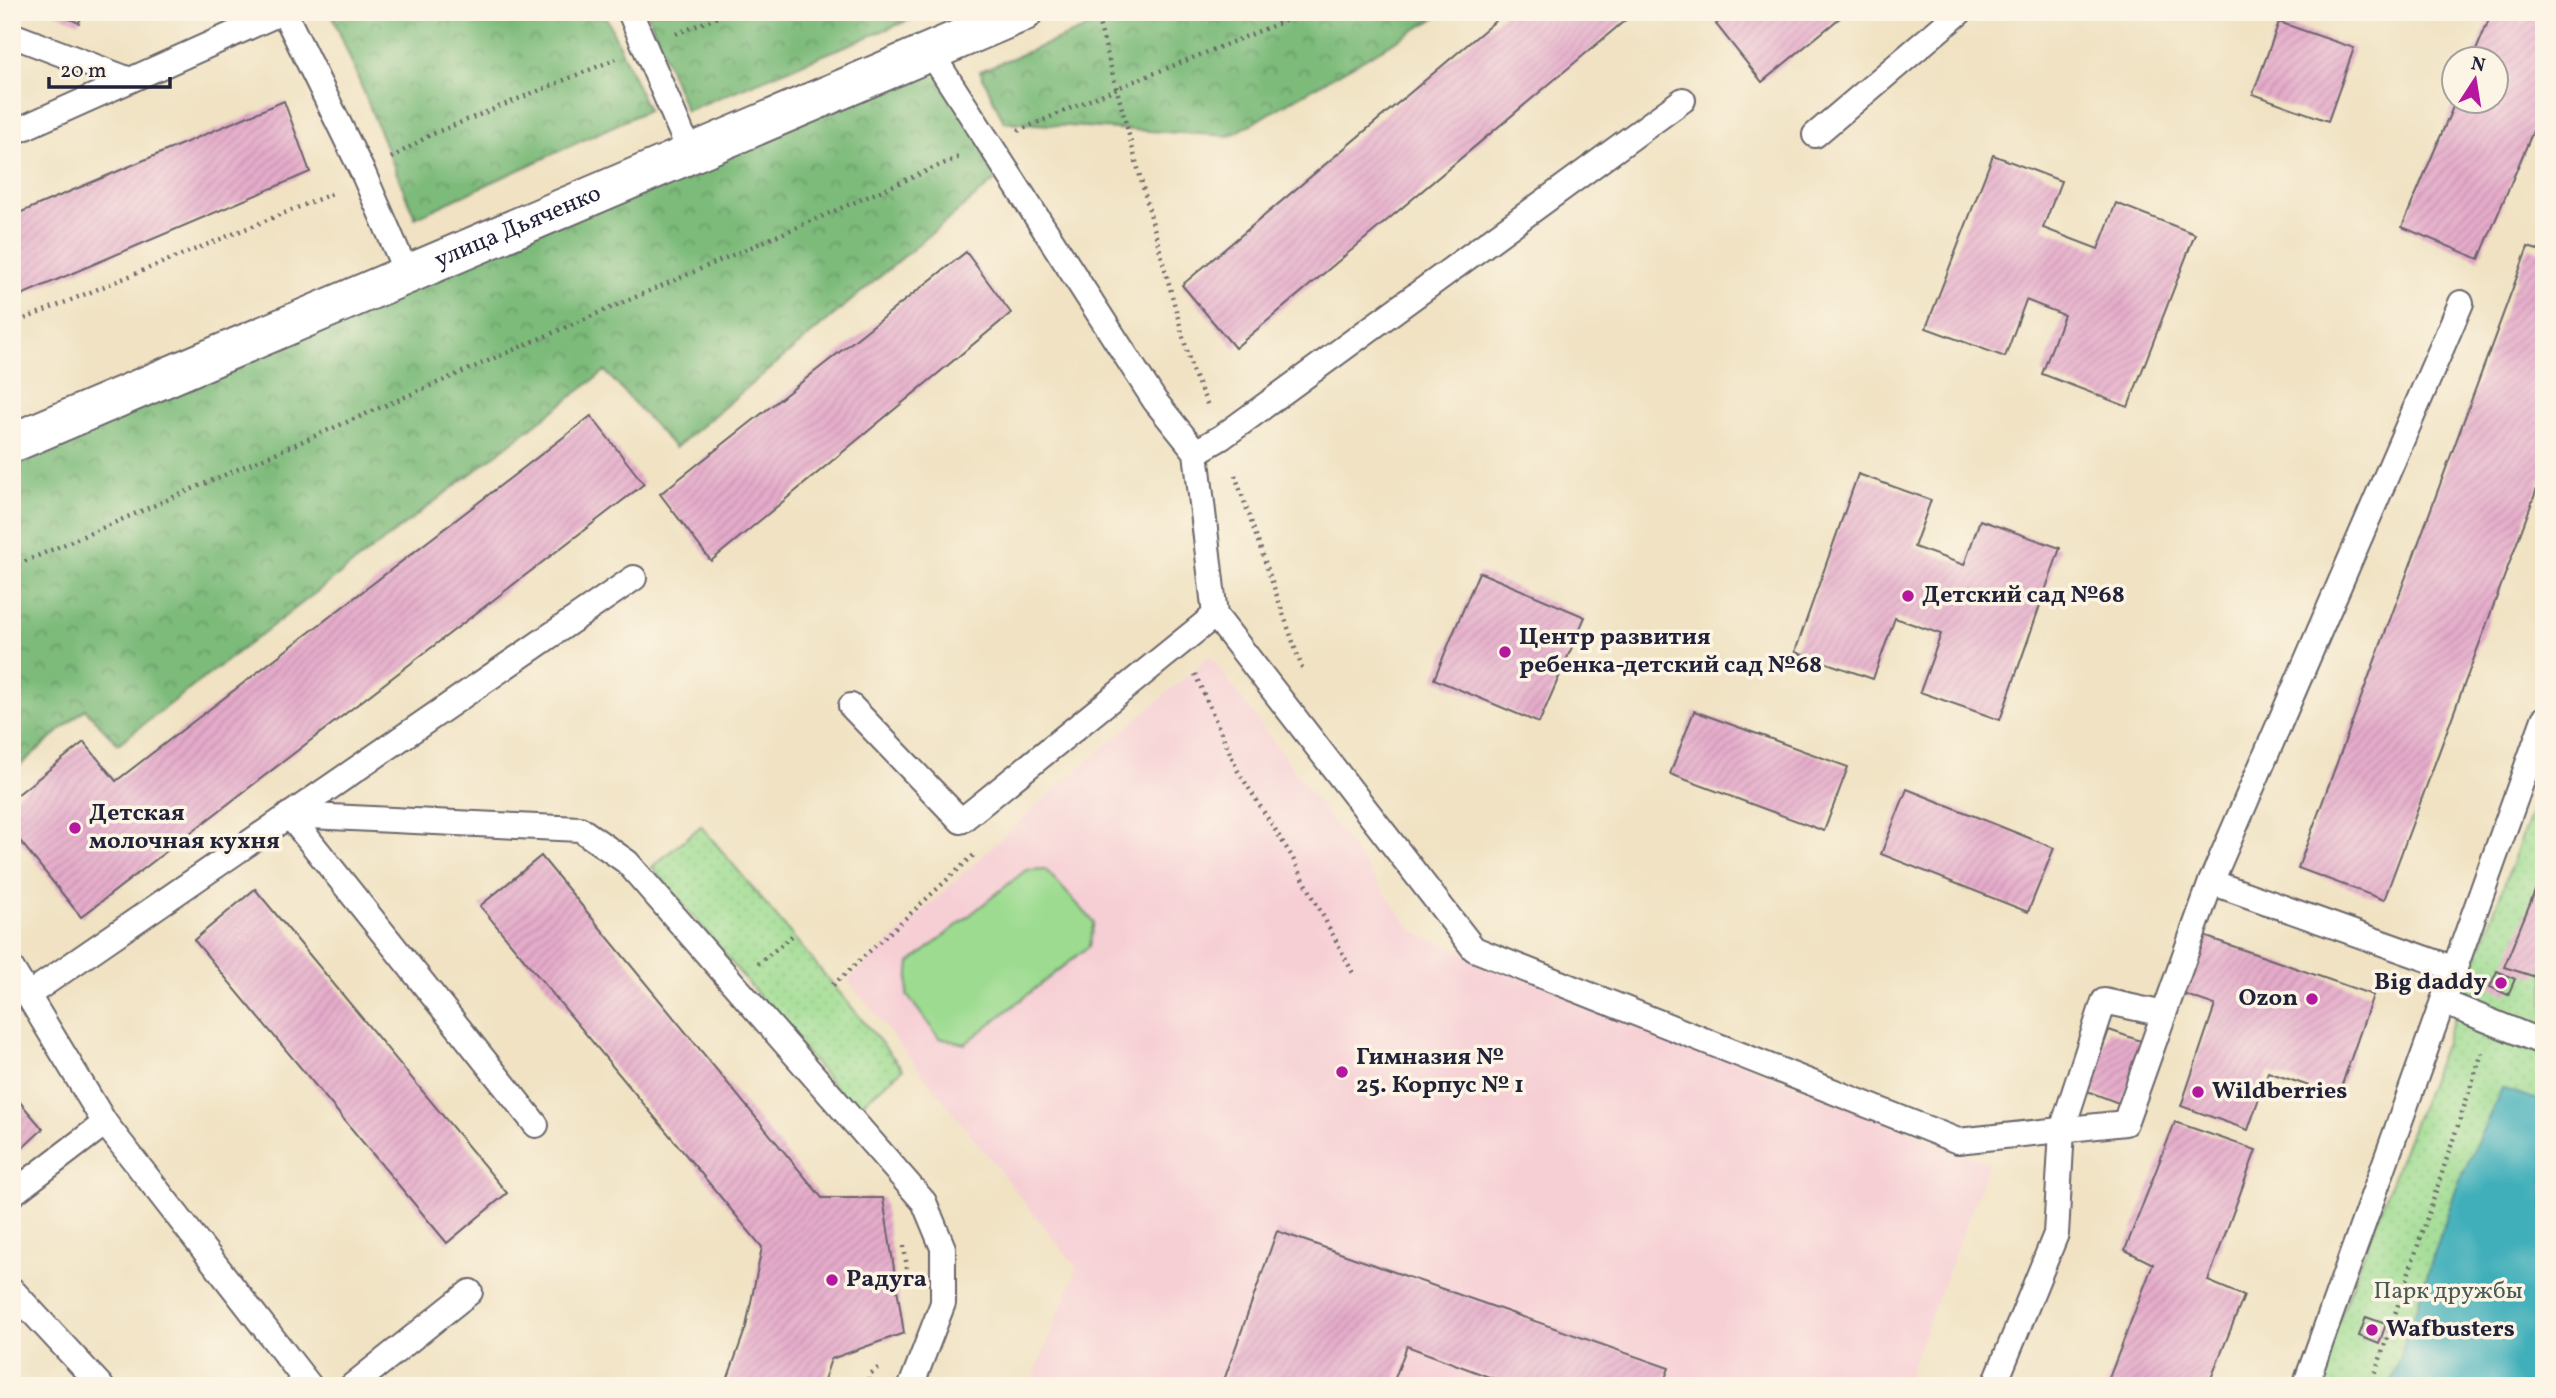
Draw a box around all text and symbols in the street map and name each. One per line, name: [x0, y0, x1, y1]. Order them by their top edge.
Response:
scale bar: [49, 46, 170, 90]
north arrow: [2440, 46, 2510, 116]
text: N: [2469, 51, 2488, 80]
text: 20 m: [60, 57, 106, 86]
street label: улица Дьяченко: [430, 177, 607, 278]
place label: Детский сад №68: [1922, 579, 2125, 613]
marker: Детский сад №68: [1900, 588, 1916, 604]
place label: Центр развития ребенка-детский сад №68: [1519, 621, 1822, 683]
marker: Центр развития ребенка-детский сад №68: [1497, 644, 1513, 660]
place label: Детская молочная кухня: [89, 797, 280, 859]
marker: Детская молочная кухня: [67, 820, 83, 836]
place label: Big daddy: [2374, 966, 2488, 1000]
marker: Big daddy: [2493, 975, 2509, 991]
place label: Ozon: [2238, 982, 2298, 1016]
marker: Ozon: [2304, 991, 2320, 1007]
place label: Гимназия № 25. Корпус № 1: [1356, 1041, 1524, 1103]
marker: Гимназия № 25. Корпус № 1: [1334, 1064, 1350, 1080]
place label: Wildberries: [2212, 1075, 2347, 1109]
marker: Wildberries: [2190, 1084, 2206, 1100]
place label: Радуга: [846, 1263, 927, 1297]
marker: Радуга: [824, 1272, 840, 1288]
park label: Парк дружбы: [2373, 1275, 2523, 1309]
place label: Wafbusters: [2386, 1313, 2515, 1347]
marker: Wafbusters: [2364, 1322, 2380, 1338]

